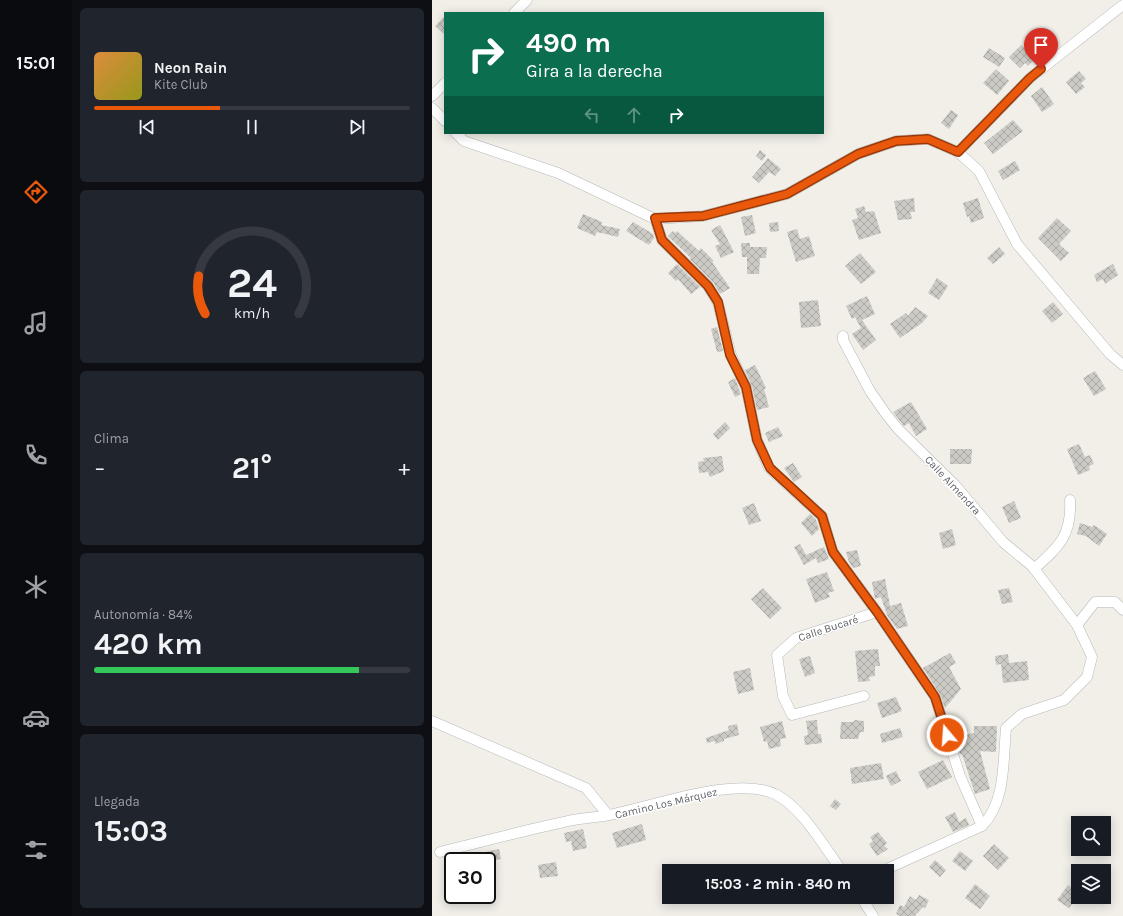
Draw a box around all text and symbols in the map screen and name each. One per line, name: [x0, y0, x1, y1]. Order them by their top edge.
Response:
text: 490 m: [526, 26, 611, 59]
icon: right: [460, 28, 512, 80]
pin: [1024, 28, 1058, 69]
icon: arrive: [1030, 34, 1052, 56]
text: 15:01: [16, 52, 56, 74]
text: Neon Rain: [154, 59, 227, 77]
text: Gira a la derecha: [526, 60, 663, 82]
text: Kite Club: [154, 77, 208, 92]
icon: left: [581, 104, 603, 126]
icon: ahead: [623, 104, 645, 126]
icon: right: [665, 104, 687, 126]
icon: previous: [136, 116, 158, 138]
icon: pause: [241, 116, 263, 138]
icon: next: [346, 116, 368, 138]
icon: directions: [22, 178, 50, 206]
text: 24: [227, 259, 277, 307]
text: km/h: [234, 305, 270, 322]
icon: music: [22, 309, 50, 337]
text: Clima: [94, 431, 129, 446]
icon: phone: [22, 441, 50, 469]
text: 21°: [232, 450, 272, 486]
street label: Calle Almendra: [922, 453, 983, 517]
text: −: [94, 455, 106, 481]
text: +: [398, 455, 410, 481]
icon: climate: [22, 573, 50, 601]
text: Autonomía · 84%: [94, 607, 193, 622]
street label: Calle Bucaré: [797, 613, 860, 644]
text: 420 km: [94, 626, 203, 662]
icon: car: [22, 704, 50, 732]
position arrow: [926, 714, 968, 756]
street label: Camino Los Márquez: [614, 785, 718, 822]
text: Llegada: [94, 794, 140, 809]
text: 15:03: [94, 813, 168, 849]
map controls: [1071, 816, 1111, 904]
button: search: [1071, 816, 1111, 856]
icon: filters: [22, 836, 50, 864]
speed limit sign: 30: [444, 852, 496, 904]
button: layers: [1071, 864, 1111, 904]
text: 15:03 · 2 min · 840 m: [705, 875, 851, 893]

